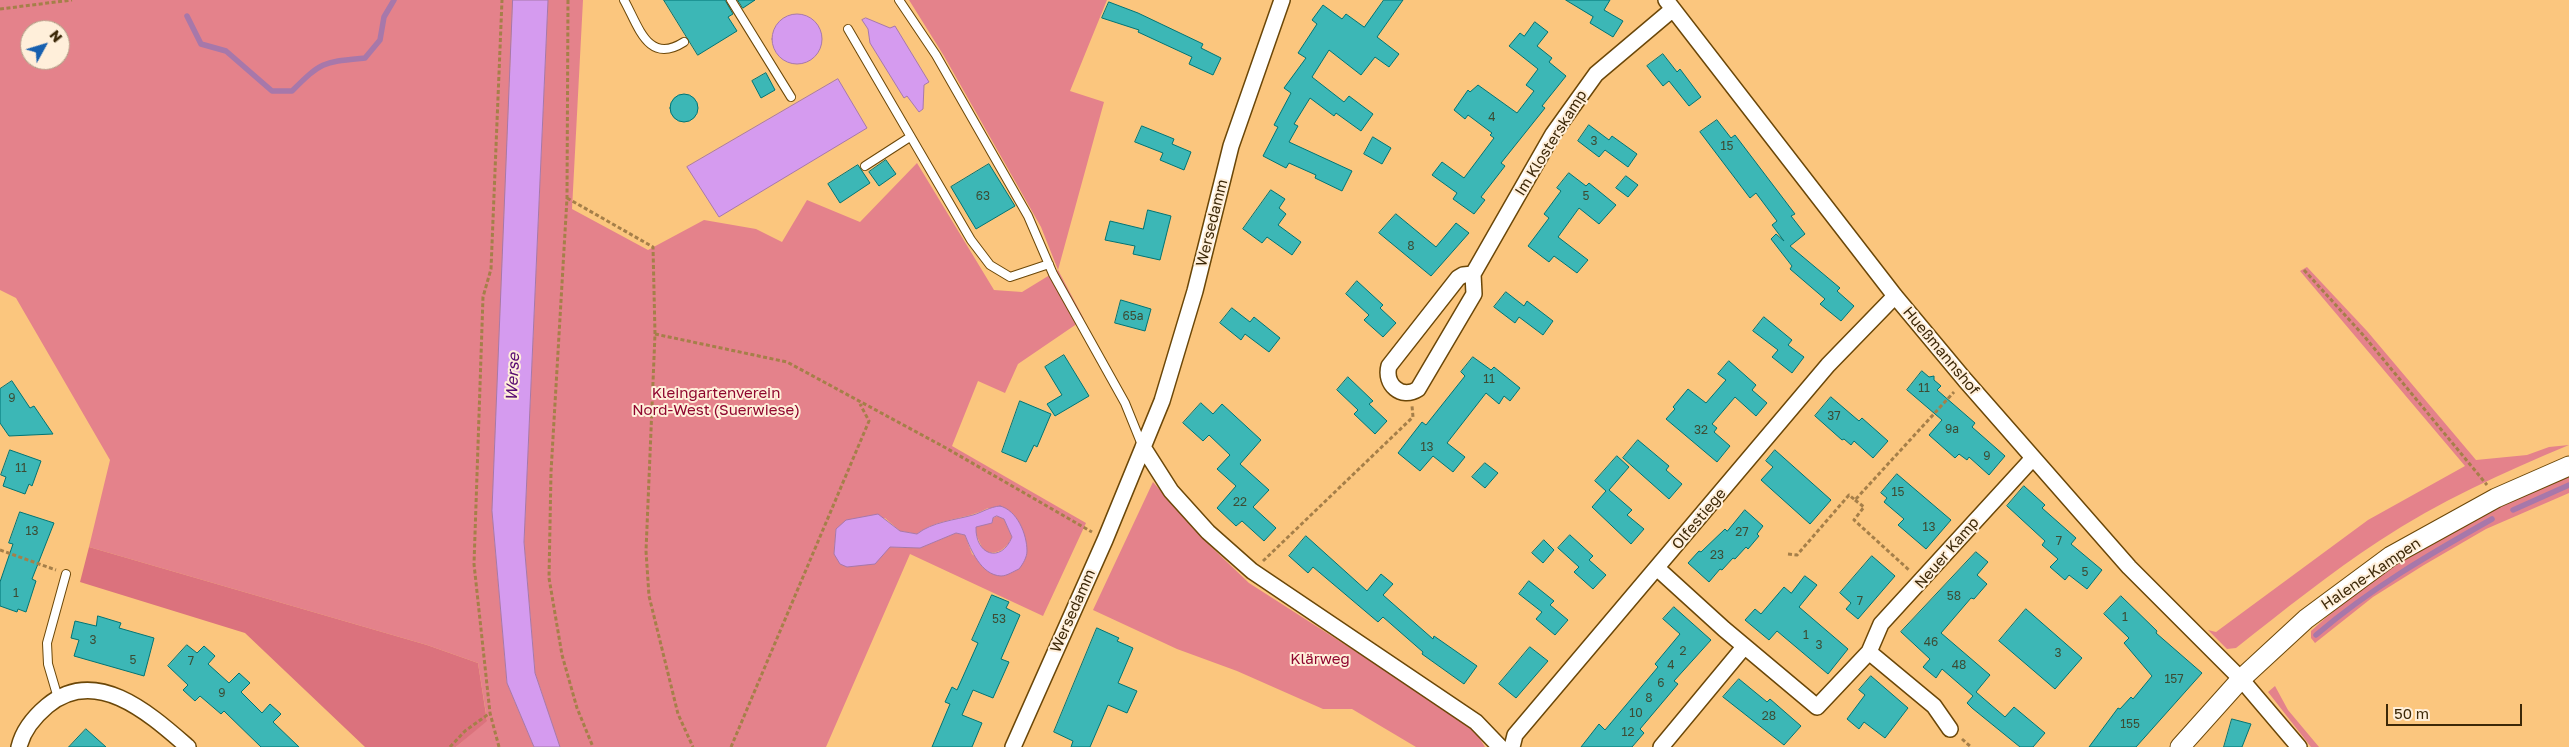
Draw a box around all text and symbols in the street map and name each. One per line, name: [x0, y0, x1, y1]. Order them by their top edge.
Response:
north arrow: [20, 20, 70, 70]
text: N: [46, 26, 66, 45]
street label: Im Klosterskamp: [1511, 87, 1591, 199]
house number: 4: [1488, 110, 1496, 124]
house number: 3: [1590, 134, 1598, 148]
house number: 15: [1721, 139, 1733, 153]
street label: Wersedamm: [1192, 178, 1232, 268]
house number: 63: [976, 189, 990, 203]
house number: 5: [1583, 189, 1589, 203]
house number: 8: [1407, 239, 1415, 253]
street label: Hueßmannshof: [1899, 303, 1983, 399]
house number: 65a: [1123, 309, 1143, 323]
water label: Werse: [502, 353, 524, 401]
house number: 11: [1483, 372, 1495, 386]
house number: 11: [1918, 381, 1930, 395]
park label: Kleingartenverein Nord-West (Suerwiese): [632, 384, 800, 419]
house number: 9: [8, 391, 16, 405]
house number: 37: [1827, 409, 1841, 423]
house number: 9a: [1945, 422, 1959, 436]
house number: 32: [1694, 423, 1708, 437]
house number: 13: [1421, 440, 1433, 454]
house number: 9: [1983, 449, 1991, 463]
house number: 11: [15, 461, 27, 475]
street label: Olfestiege: [1668, 485, 1730, 553]
house number: 15: [1892, 485, 1904, 499]
house number: 22: [1233, 495, 1247, 509]
street label: Neuer Kamp: [1911, 514, 1983, 592]
house number: 13: [1923, 520, 1935, 534]
house number: 13: [26, 524, 38, 538]
house number: 27: [1735, 525, 1749, 539]
house number: 7: [2056, 534, 2062, 548]
street label: Halene-Kampen: [2318, 534, 2424, 614]
house number: 23: [1710, 548, 1724, 562]
house number: 5: [2082, 565, 2088, 579]
street label: Wersedamm: [1047, 567, 1099, 655]
house number: 1: [13, 586, 19, 600]
house number: 58: [1947, 589, 1961, 603]
house number: 7: [1857, 594, 1863, 608]
house number: 1: [2122, 610, 2128, 624]
house number: 53: [992, 612, 1006, 626]
house number: 1: [1803, 628, 1809, 642]
house number: 3: [89, 633, 97, 647]
house number: 46: [1924, 635, 1938, 649]
house number: 3: [1815, 638, 1823, 652]
house number: 2: [1680, 644, 1686, 658]
house number: 3: [2054, 646, 2062, 660]
park label: Klärweg: [1290, 650, 1350, 668]
house number: 5: [130, 653, 136, 667]
house number: 7: [188, 654, 194, 668]
house number: 4: [1667, 658, 1675, 672]
house number: 48: [1952, 658, 1966, 672]
house number: 157: [2164, 672, 2184, 686]
house number: 6: [1657, 676, 1665, 690]
house number: 9: [218, 686, 226, 700]
house number: 8: [1645, 691, 1653, 705]
scale bar: [2389, 694, 2525, 726]
text: 50 m: [2394, 704, 2429, 722]
house number: 10: [1629, 706, 1643, 720]
house number: 28: [1762, 709, 1776, 723]
house number: 155: [2120, 717, 2140, 731]
house number: 12: [1622, 725, 1634, 739]

